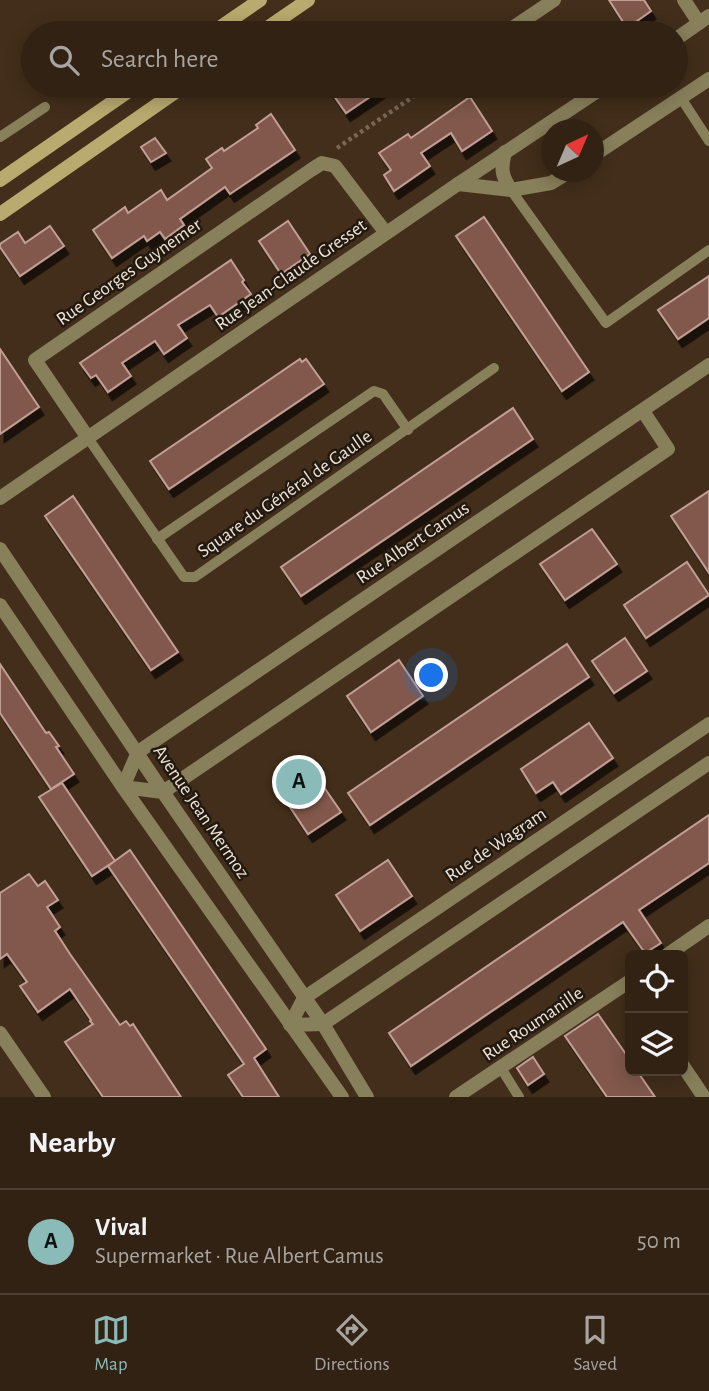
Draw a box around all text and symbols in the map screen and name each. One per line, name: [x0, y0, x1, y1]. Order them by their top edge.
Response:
search box: [21, 21, 688, 98]
icon: search: [45, 41, 83, 79]
text: Search here: [101, 46, 219, 72]
north arrow: [541, 119, 604, 182]
street label: Rue Georges Guynemer: [53, 215, 205, 329]
street label: Rue Jean-Claude Gresset: [212, 216, 370, 334]
street label: Square du Général de Gaulle: [194, 427, 376, 561]
street label: Rue Albert Camus: [353, 498, 473, 588]
your location: [414, 658, 448, 692]
street label: Avenue Jean Mermoz: [150, 742, 253, 882]
pin: A: [276, 756, 322, 808]
street label: Rue de Wagram: [442, 804, 550, 886]
map controls: [625, 950, 688, 1076]
button: locate: [625, 950, 688, 1013]
street label: Rue Roumanille: [479, 983, 587, 1065]
button: layers: [625, 1013, 688, 1076]
text: Nearby: [28, 1128, 116, 1158]
text: Vival: [95, 1214, 148, 1240]
text: A: [44, 1230, 58, 1253]
text: 50 m: [637, 1230, 681, 1253]
text: Supermarket · Rue Albert Camus: [95, 1245, 384, 1268]
tab: Map: [92, 1311, 130, 1376]
tab: Directions: [314, 1311, 390, 1376]
tab: Saved: [574, 1311, 617, 1376]

